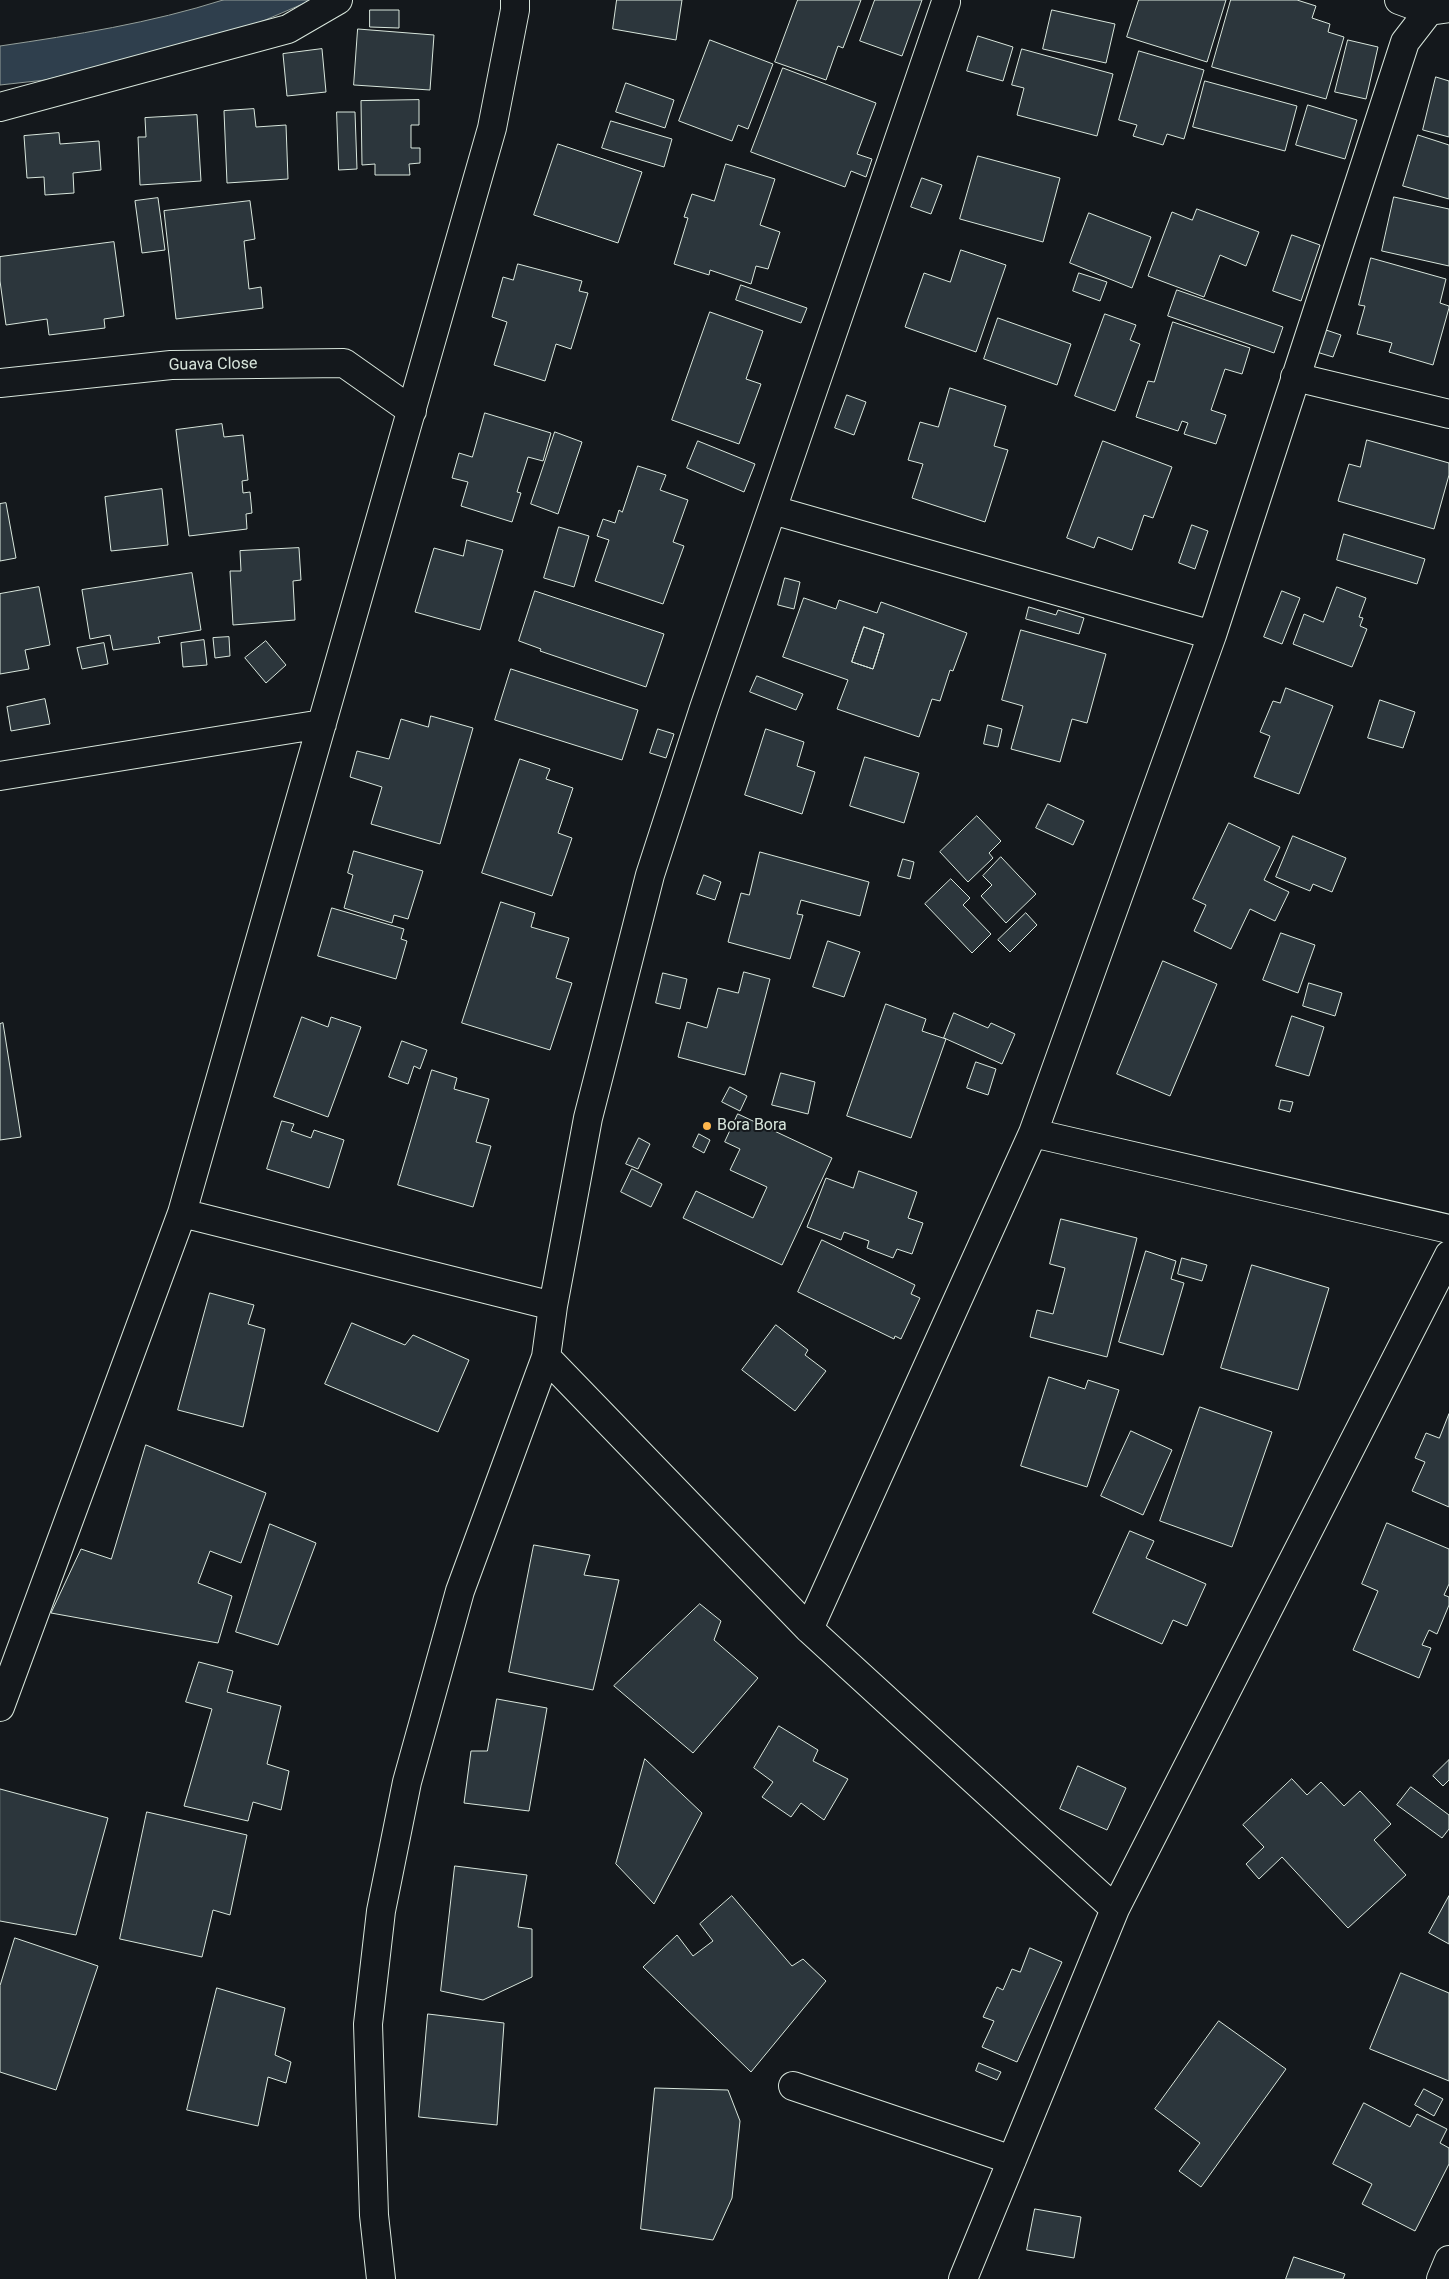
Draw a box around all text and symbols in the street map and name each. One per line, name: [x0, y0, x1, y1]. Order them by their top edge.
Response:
street label: Guava Close: [168, 355, 258, 375]
place label: Bora Bora: [717, 1116, 787, 1136]
marker: Bora Bora: [701, 1120, 713, 1132]

